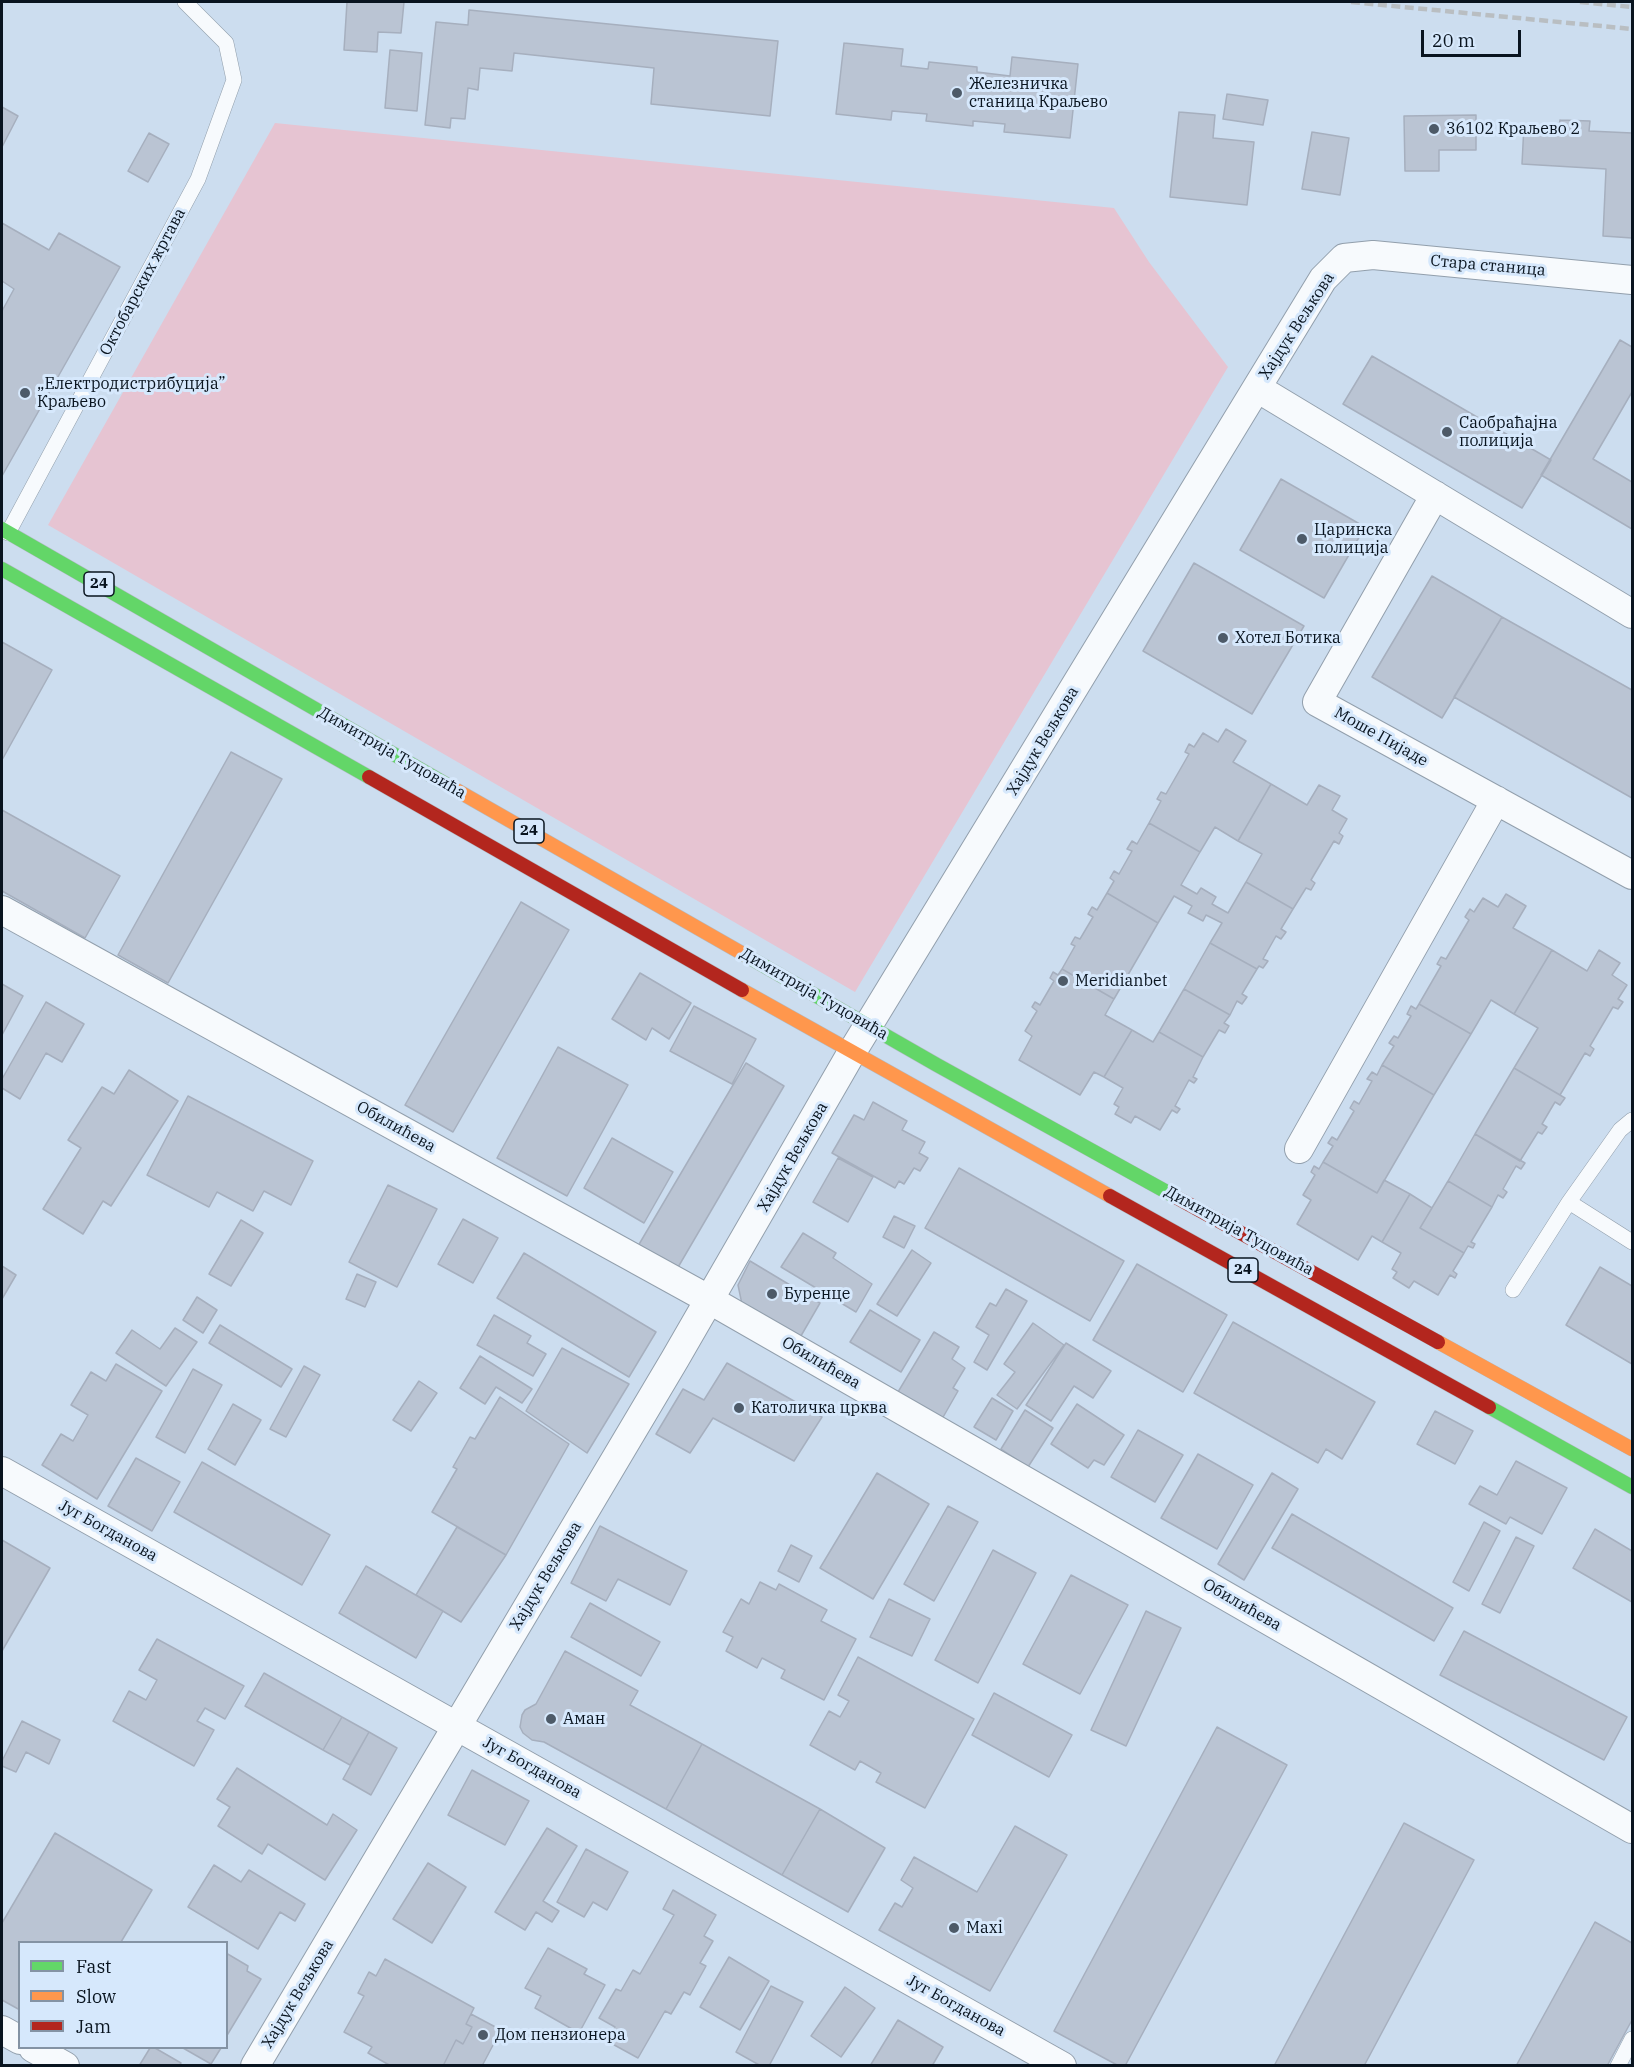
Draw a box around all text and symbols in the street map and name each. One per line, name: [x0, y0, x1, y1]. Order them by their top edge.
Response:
scale bar: [1424, 18, 1524, 56]
text: 20 m: [1432, 29, 1475, 52]
place label: Железничка станица Краљево: [969, 74, 1108, 112]
marker: Железничка станица Краљево: [950, 86, 964, 100]
place label: 36102 Краљево 2: [1446, 119, 1580, 139]
marker: 36102 Краљево 2: [1427, 122, 1441, 136]
street label: Октобарских жртава: [96, 205, 190, 359]
street label: Стара станица: [1430, 251, 1546, 281]
street label: Хајдук Вељкова: [1255, 269, 1339, 383]
place label: „Електродистрибуција” Краљево: [37, 374, 226, 412]
marker: „Електродистрибуција” Краљево: [18, 386, 32, 400]
place label: Саобраћајна полиција: [1459, 413, 1557, 451]
marker: Саобраћајна полиција: [1440, 425, 1454, 439]
place label: Царинска полиција: [1314, 520, 1392, 558]
marker: Царинска полиција: [1295, 532, 1309, 546]
road number: 24: [84, 572, 114, 596]
place label: Хотел Ботика: [1235, 628, 1341, 648]
marker: Хотел Ботика: [1216, 631, 1230, 645]
street label: Хајдук Вељкова: [1003, 683, 1083, 799]
street label: Димитрија Туцовића: [315, 703, 469, 803]
street label: Моше Пијаде: [1331, 703, 1431, 771]
road number: 24: [514, 819, 544, 843]
street label: Димитрија Туцовића: [737, 944, 891, 1044]
place label: Meridianbet: [1075, 971, 1167, 991]
marker: Meridianbet: [1056, 974, 1070, 988]
street label: Обилићева: [353, 1097, 439, 1157]
street label: Хајдук Вељкова: [754, 1099, 832, 1215]
street label: Димитрија Туцовића: [1161, 1182, 1317, 1280]
road number: 24: [1228, 1258, 1258, 1282]
place label: Буренце: [784, 1284, 850, 1304]
marker: Буренце: [765, 1287, 779, 1301]
street label: Обилићева: [778, 1333, 864, 1393]
place label: Католичка црква: [751, 1398, 887, 1418]
marker: Католичка црква: [732, 1401, 746, 1415]
street label: Југ Богданова: [55, 1496, 161, 1566]
street label: Хајдук Вељкова: [506, 1518, 586, 1634]
street label: Обилићева: [1199, 1575, 1285, 1635]
place label: Аман: [563, 1709, 605, 1729]
marker: Аман: [544, 1712, 558, 1726]
street label: Југ Богданова: [479, 1733, 585, 1803]
place label: Maxi: [966, 1918, 1003, 1938]
marker: Maxi: [947, 1921, 961, 1935]
street label: Хајдук Вељкова: [258, 1936, 338, 2052]
legend: [18, 1941, 228, 2049]
text: Fast: [76, 1955, 111, 1978]
street label: Југ Богданова: [903, 1971, 1009, 2041]
text: Slow: [76, 1985, 116, 2008]
text: Jam: [76, 2015, 111, 2038]
place label: Дом пензионера: [495, 2025, 626, 2045]
marker: Дом пензионера: [476, 2028, 490, 2042]

